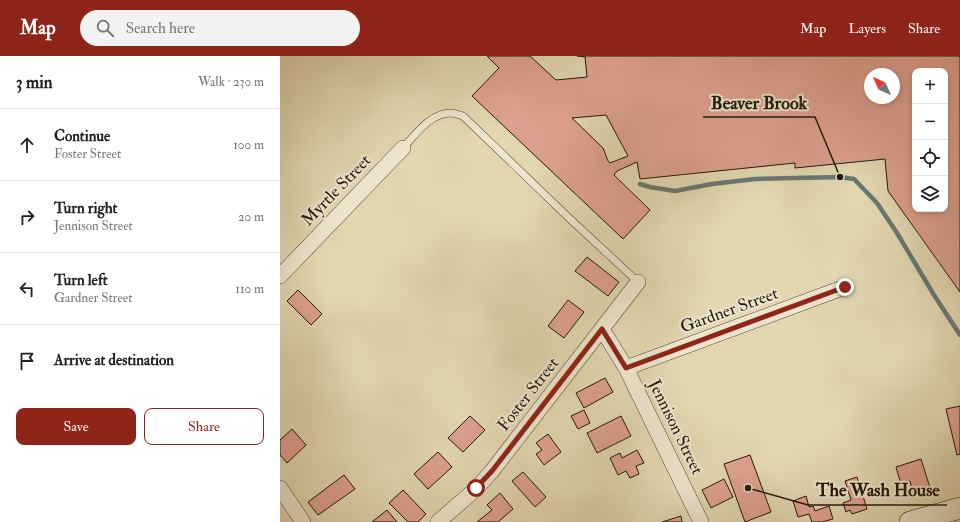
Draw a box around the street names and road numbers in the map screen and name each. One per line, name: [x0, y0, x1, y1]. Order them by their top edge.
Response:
street label: Myrtle Street: [297, 149, 376, 231]
street label: Gardner Street: [677, 282, 781, 337]
street label: Foster Street: [493, 353, 564, 435]
street label: Jennison Street: [643, 375, 708, 479]

